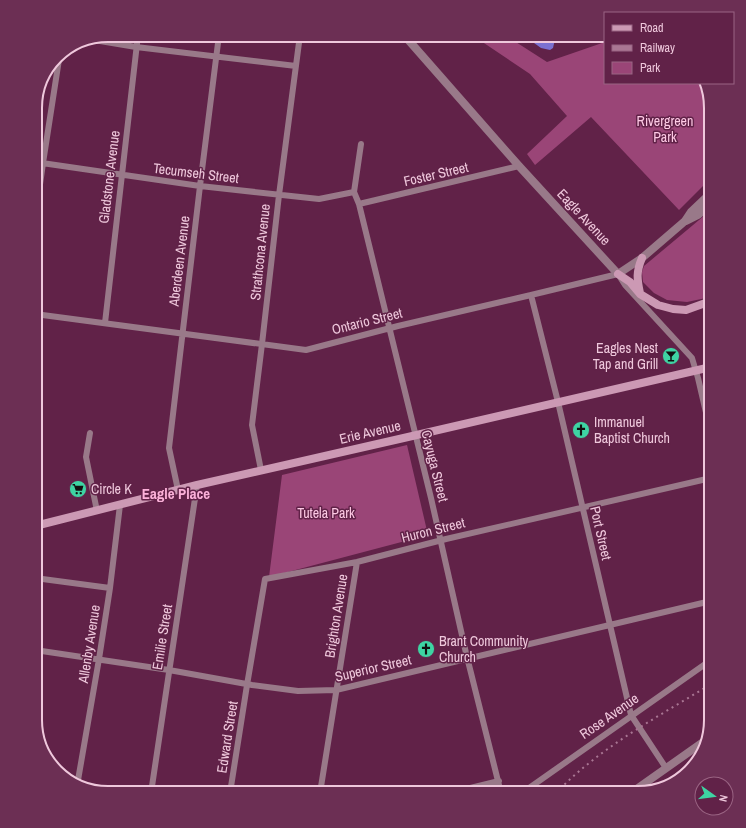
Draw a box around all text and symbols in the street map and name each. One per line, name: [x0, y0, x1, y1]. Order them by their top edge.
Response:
legend: [604, 12, 734, 84]
text: Road: [640, 20, 664, 36]
text: Railway: [640, 40, 675, 56]
text: Park: [640, 60, 660, 76]
park label: Rivergreen Park: [637, 112, 693, 146]
street label: Gladstone Avenue: [94, 129, 124, 225]
street label: Foster Street: [402, 158, 470, 190]
street label: Tecumseh Street: [152, 159, 240, 187]
street label: Eagle Avenue: [553, 185, 615, 249]
street label: Strathcona Avenue: [246, 203, 274, 301]
street label: Aberdeen Avenue: [164, 215, 193, 308]
street label: Ontario Street: [330, 304, 404, 338]
place label: Eagles Nest Tap and Grill: [593, 339, 658, 373]
bar icon: Eagles Nest Tap and Grill: [661, 346, 681, 366]
place label: Immanuel Baptist Church: [594, 413, 670, 447]
street label: Erie Avenue: [338, 416, 402, 448]
church icon: Immanuel Baptist Church: [571, 420, 591, 440]
street label: Cayuga Street: [417, 428, 453, 504]
supermarket icon: Circle K: [68, 479, 88, 499]
place label: Circle K: [91, 480, 132, 498]
district label: Eagle Place: [142, 483, 210, 504]
park label: Tutela Park: [297, 504, 355, 522]
street label: Port Street: [586, 504, 616, 562]
street label: Huron Street: [399, 513, 467, 547]
street label: Brighton Avenue: [320, 573, 352, 659]
street label: Emilie Street: [148, 603, 176, 671]
street label: Allenby Avenue: [74, 604, 104, 685]
place label: Brant Community Church: [439, 632, 529, 666]
church icon: Brant Community Church: [416, 639, 436, 659]
street label: Superior Street: [333, 650, 413, 686]
street label: Rose Avenue: [576, 689, 642, 743]
street label: Edward Street: [212, 700, 242, 774]
north arrow: [694, 776, 734, 816]
text: N: [716, 794, 731, 803]

